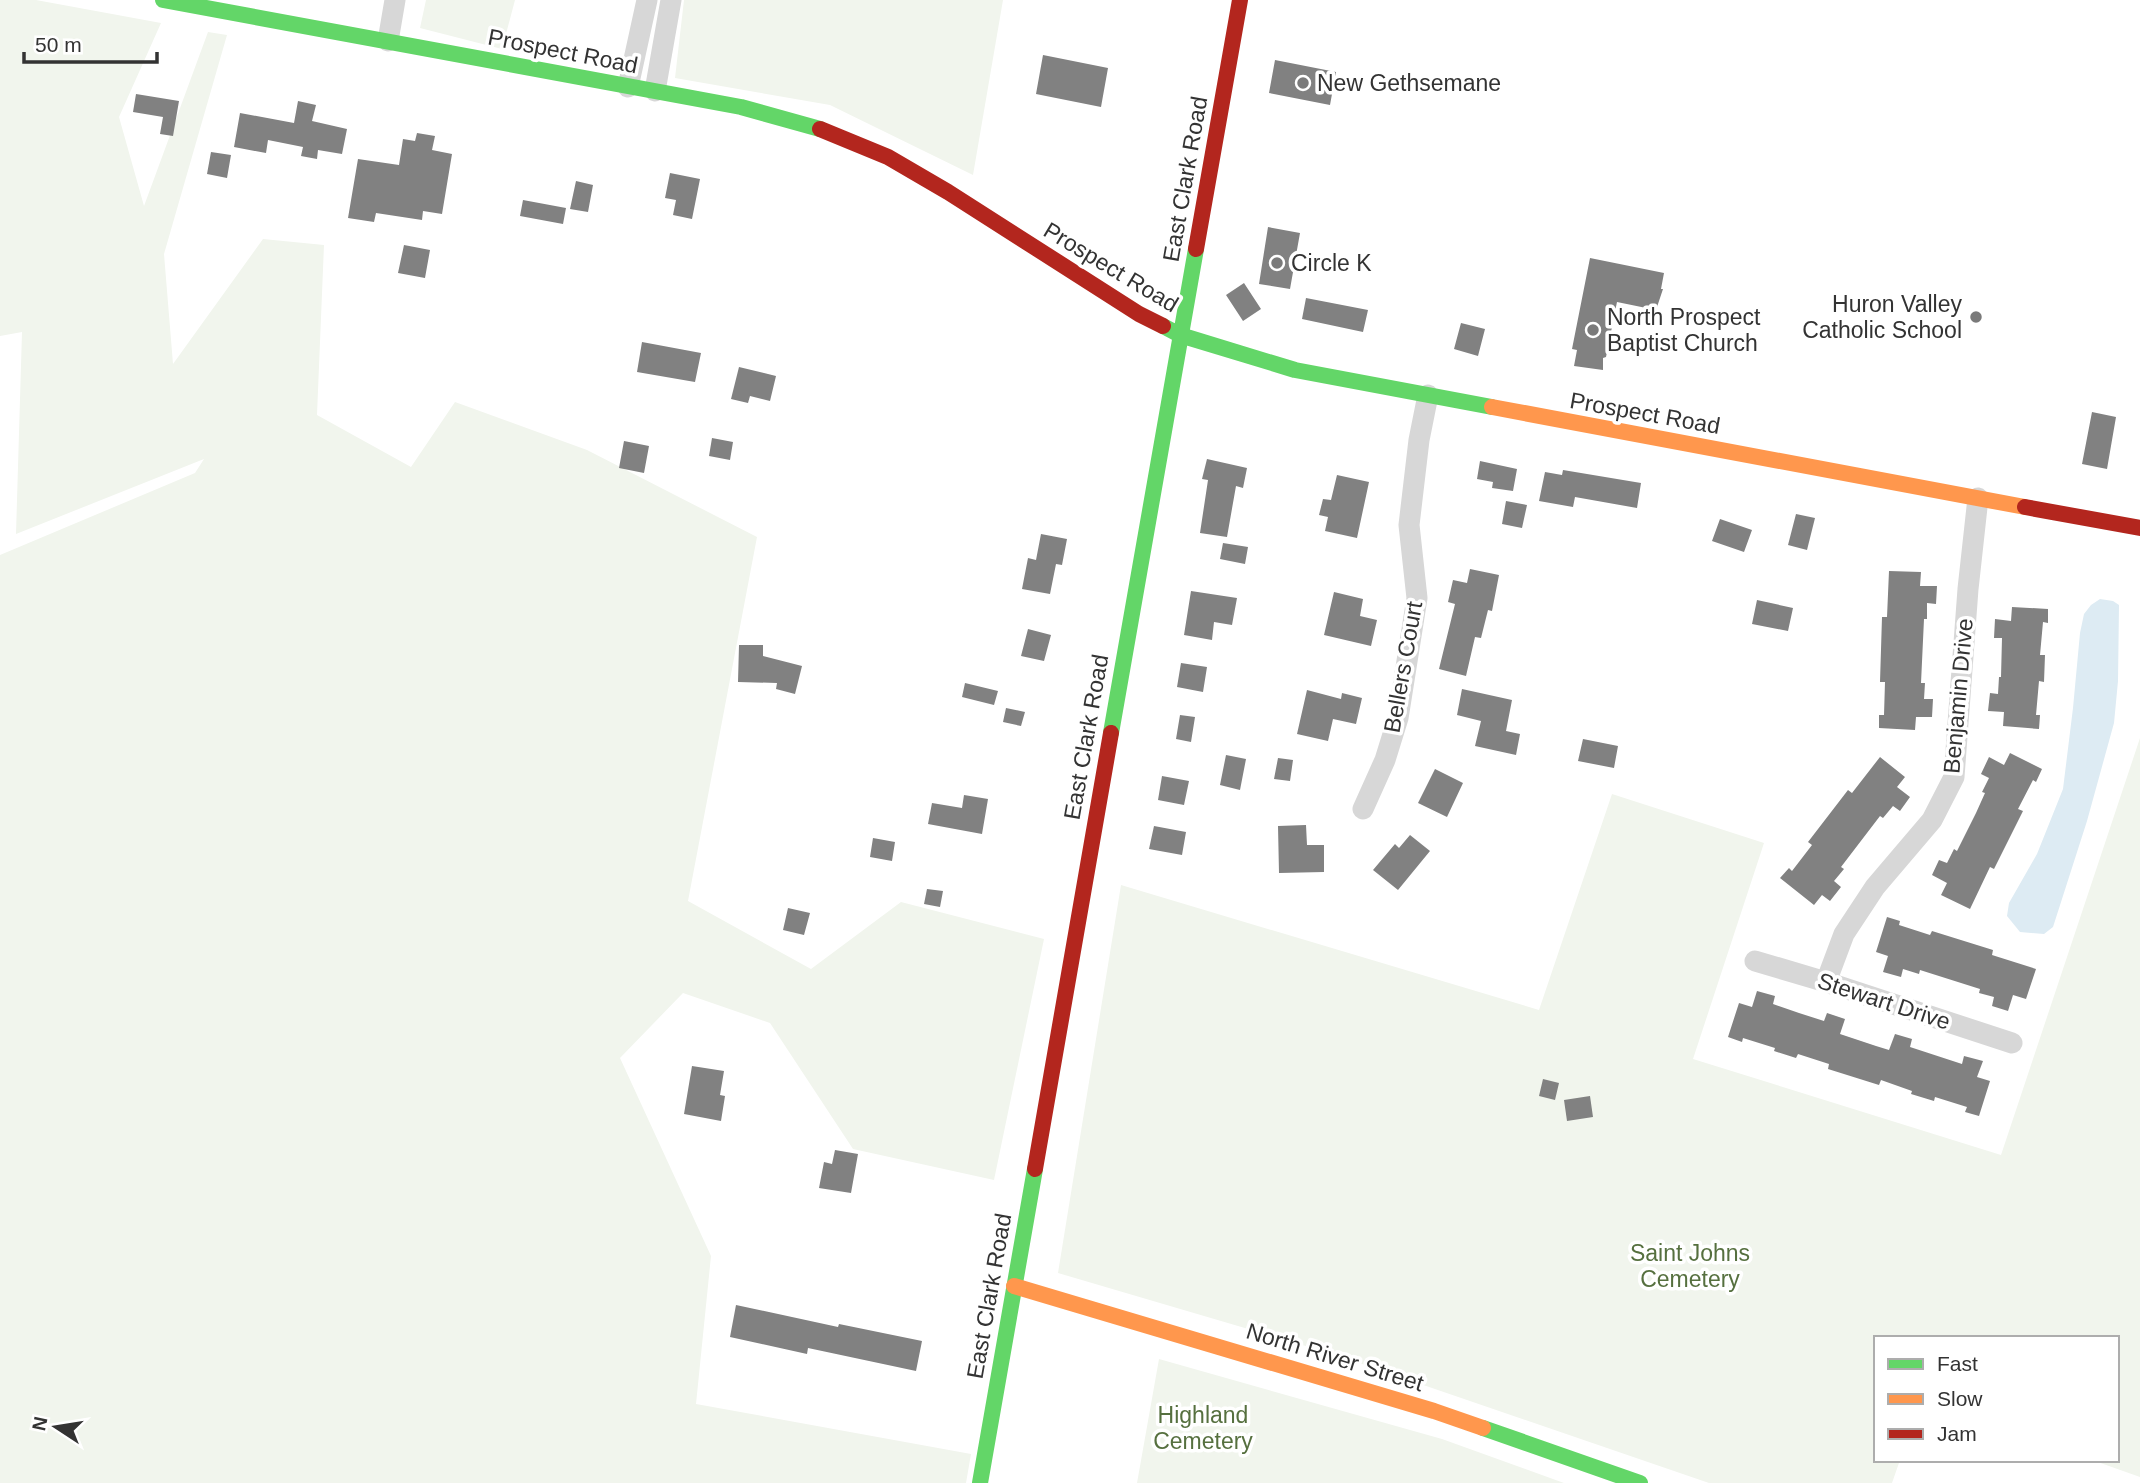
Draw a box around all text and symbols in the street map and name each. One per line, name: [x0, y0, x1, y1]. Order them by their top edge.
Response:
scale bar: [24, 21, 158, 65]
street label: Prospect Road: [486, 24, 640, 78]
text: 50 m: [35, 33, 82, 56]
place label: New Gethsemane: [1317, 70, 1501, 96]
marker: New Gethsemane: [1295, 75, 1311, 91]
street label: East Clark Road: [1158, 94, 1212, 264]
street label: Prospect Road: [1039, 217, 1183, 317]
place label: Circle K: [1291, 250, 1372, 276]
marker: Circle K: [1269, 255, 1285, 271]
place label: Huron Valley Catholic School: [1802, 291, 1962, 343]
place label: North Prospect Baptist Church: [1607, 304, 1761, 356]
marker: Huron Valley Catholic School: [1968, 309, 1984, 325]
marker: North Prospect Baptist Church: [1585, 322, 1601, 338]
street label: Prospect Road: [1568, 387, 1722, 439]
street label: Bellers Court: [1379, 599, 1427, 735]
street label: Benjamin Drive: [1938, 617, 1978, 775]
street label: East Clark Road: [1059, 652, 1113, 822]
street label: Stewart Drive: [1814, 967, 1954, 1035]
street label: East Clark Road: [962, 1211, 1016, 1381]
park label: Saint Johns Cemetery: [1630, 1240, 1750, 1292]
street label: North River Street: [1243, 1318, 1427, 1397]
legend: [1874, 1336, 2119, 1462]
text: Fast: [1937, 1352, 1978, 1375]
text: Slow: [1937, 1387, 1983, 1410]
north arrow: [21, 1392, 91, 1462]
park label: Highland Cemetery: [1153, 1402, 1253, 1454]
text: N: [28, 1415, 52, 1432]
text: Jam: [1937, 1422, 1977, 1445]

